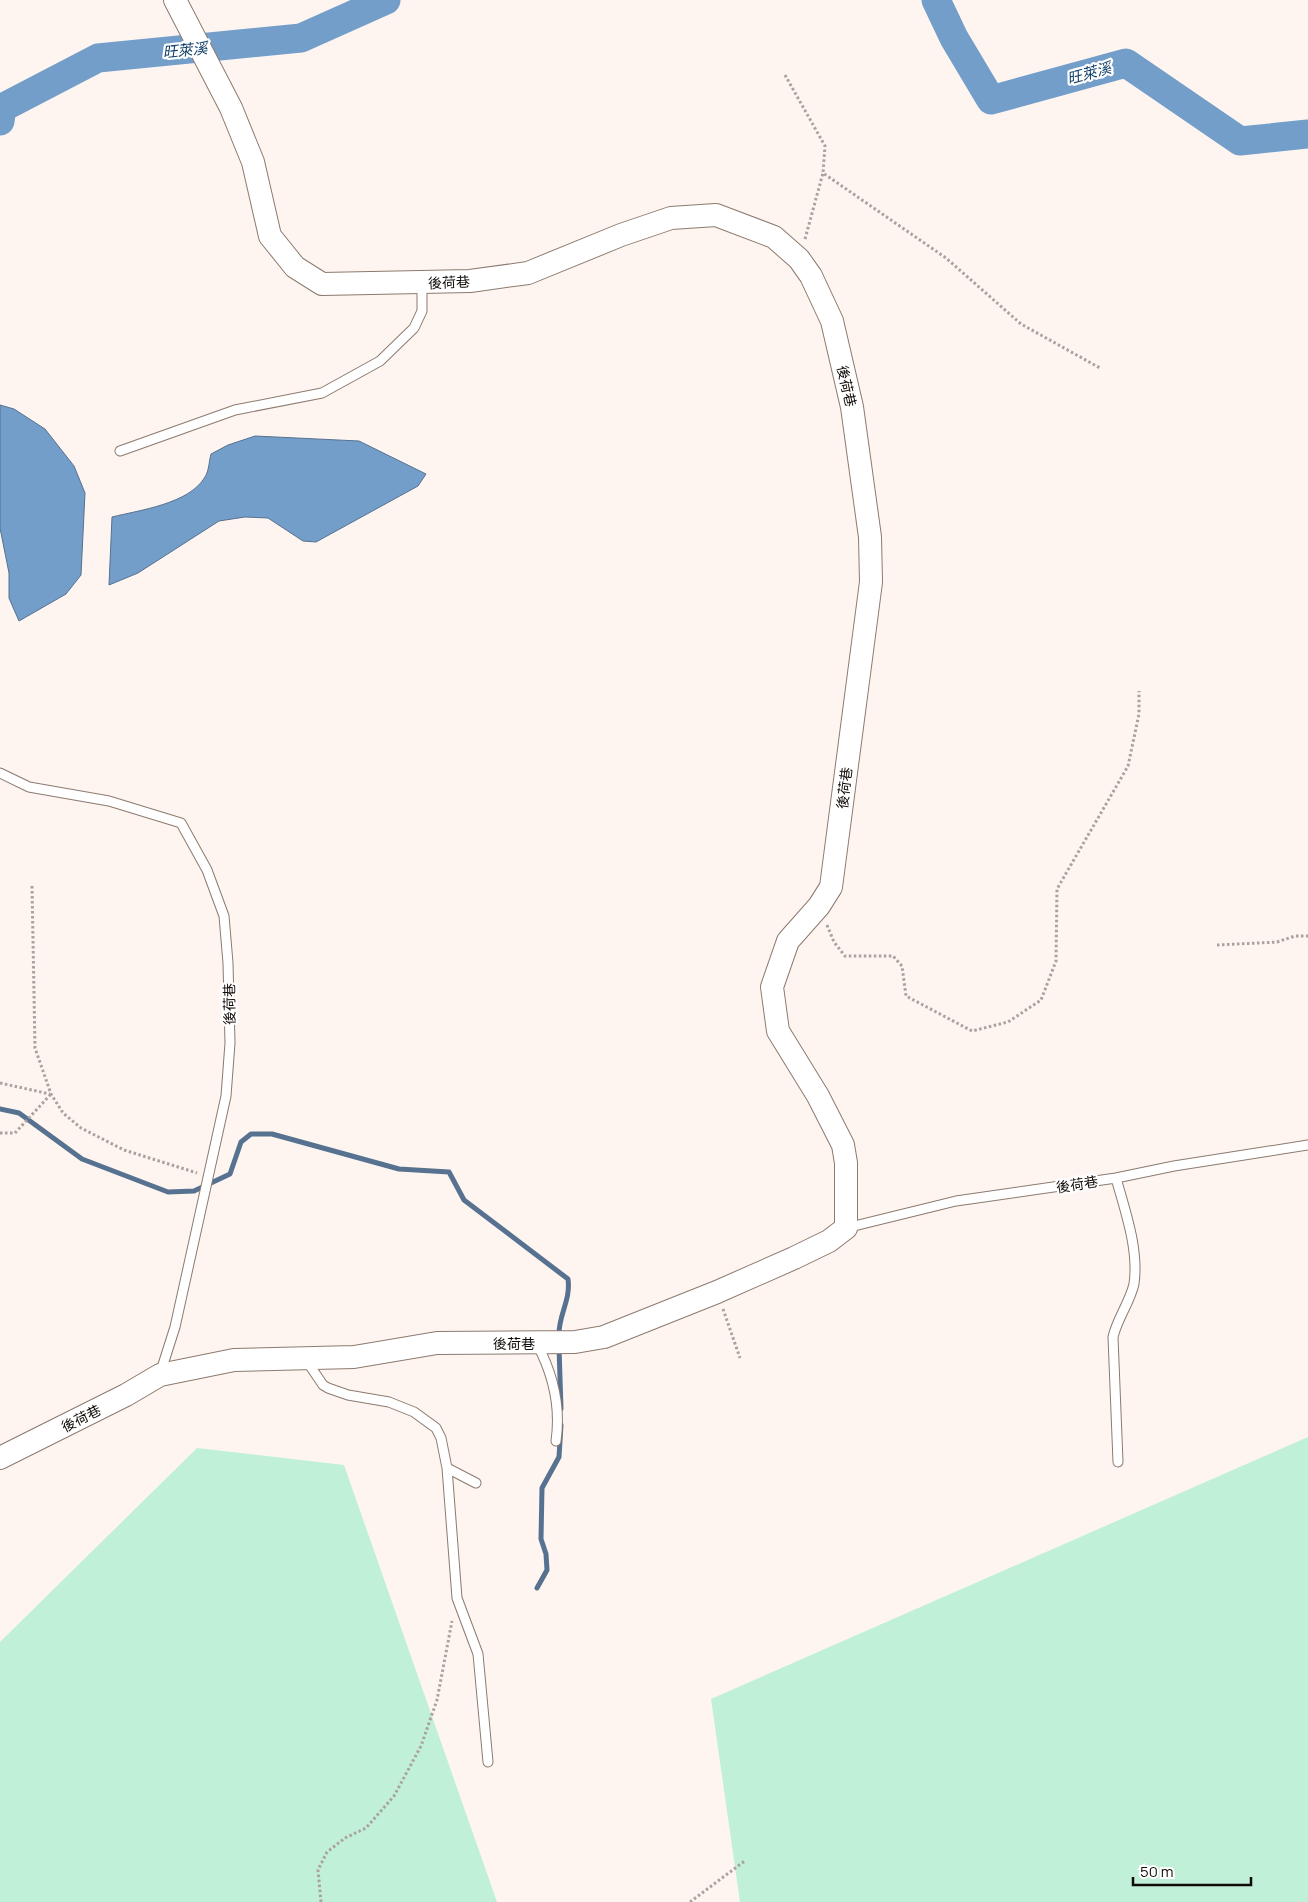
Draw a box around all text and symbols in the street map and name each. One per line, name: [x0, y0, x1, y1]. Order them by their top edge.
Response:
water label: 旺萊溪: [162, 37, 210, 63]
water label: 旺萊溪: [1065, 57, 1115, 89]
street label: 後荷巷: [428, 271, 470, 293]
street label: 後荷巷: [833, 363, 861, 409]
street label: 後荷巷: [832, 766, 856, 810]
street label: 後荷巷: [219, 983, 239, 1025]
street label: 後荷巷: [1055, 1171, 1099, 1197]
street label: 後荷巷: [493, 1334, 535, 1353]
street label: 後荷巷: [58, 1400, 104, 1436]
scale bar: [1133, 1854, 1250, 1886]
text: 50 m: [1140, 1861, 1174, 1882]

